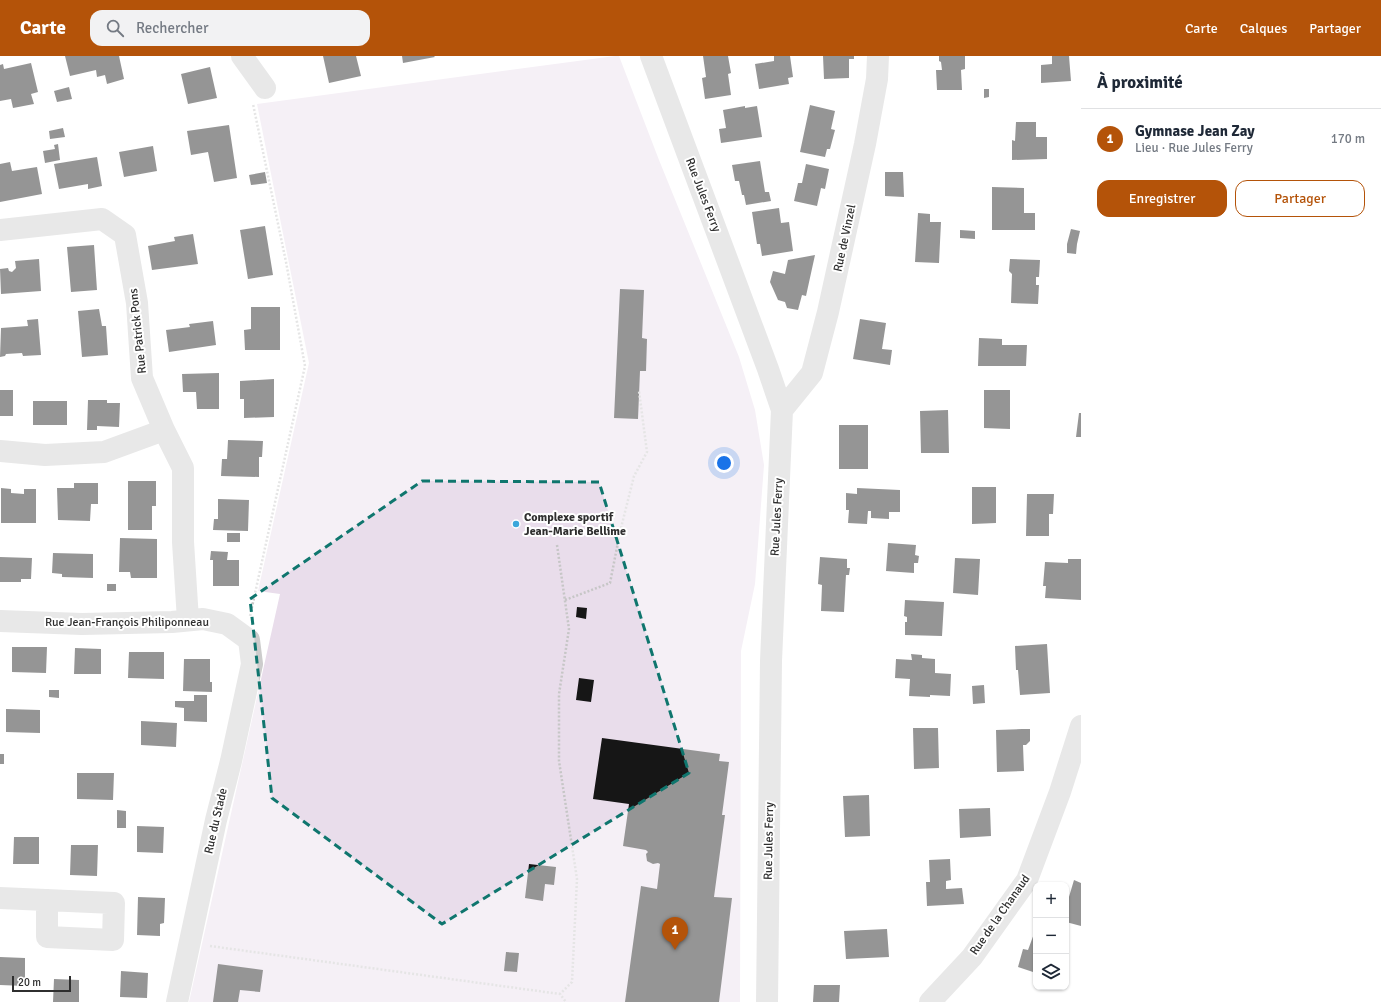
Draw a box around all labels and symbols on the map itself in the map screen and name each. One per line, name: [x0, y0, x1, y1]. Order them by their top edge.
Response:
street label: Rue Jules Ferry: [682, 156, 724, 234]
street label: Rue de Vinzel: [831, 202, 860, 273]
street label: Rue Patrick Pons: [126, 288, 150, 374]
your location: [714, 453, 734, 473]
street label: Rue Jules Ferry: [767, 477, 787, 556]
place label: Complexe sportif Jean-Marie Bellime: [524, 510, 626, 539]
marker: Complexe sportif Jean-Marie Bellime: [511, 519, 521, 529]
street label: Rue Jean-François Philiponneau: [45, 615, 209, 630]
street label: Rue du Stade: [201, 787, 231, 855]
street label: Rue Jules Ferry: [761, 801, 777, 880]
street label: Rue de la Chanaud: [967, 872, 1033, 958]
pin: 1: [662, 917, 688, 950]
scale bar: [12, 974, 71, 993]

